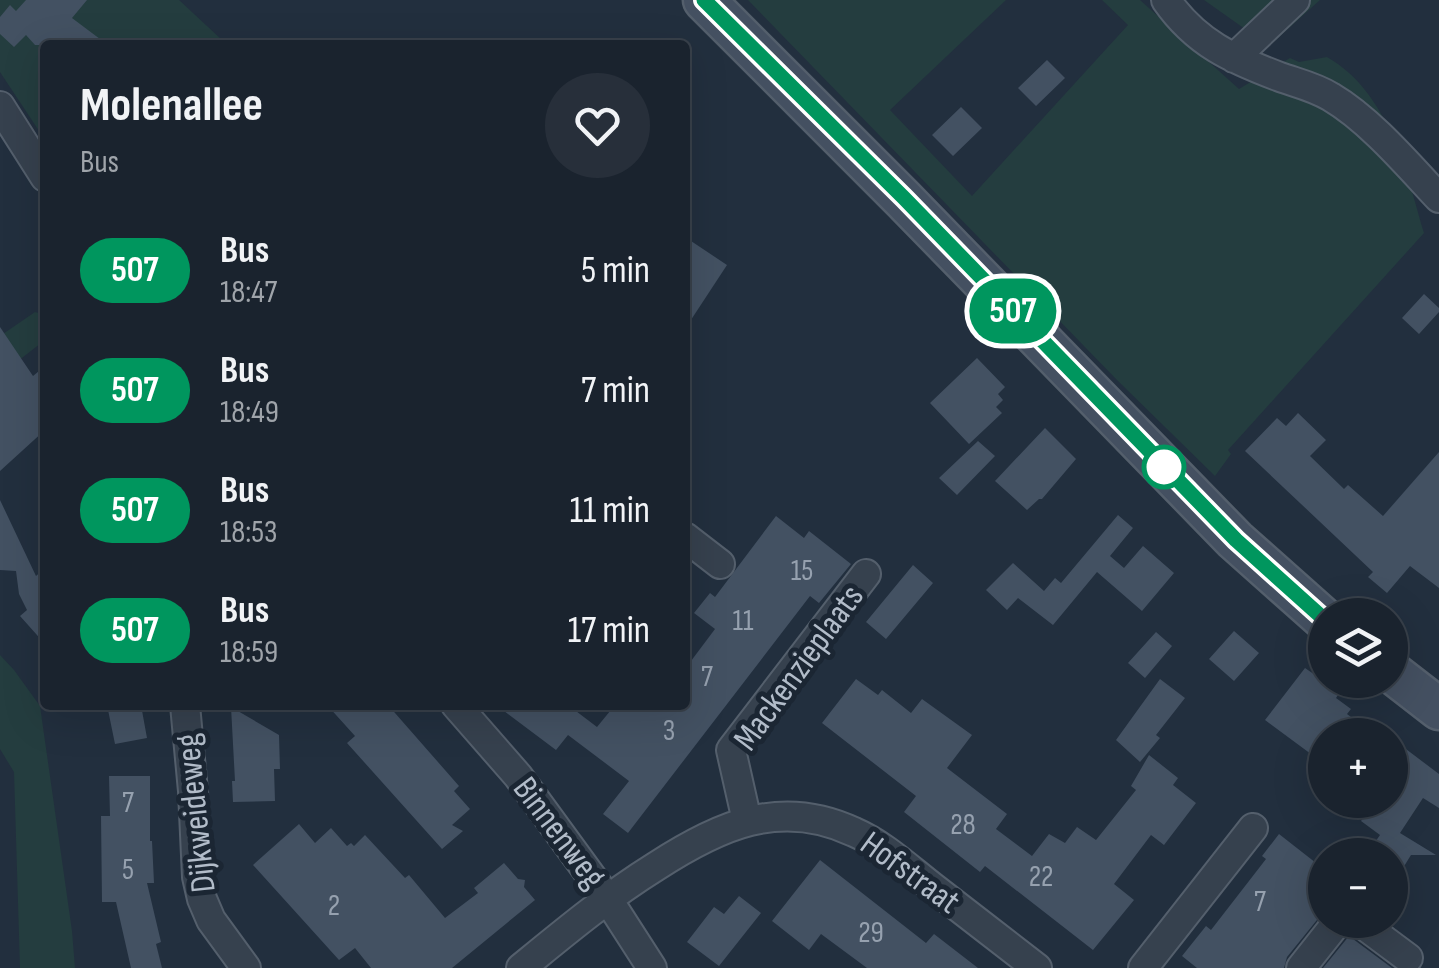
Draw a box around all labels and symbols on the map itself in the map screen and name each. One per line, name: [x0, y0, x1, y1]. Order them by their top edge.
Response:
line badge: 507: [956, 278, 1070, 344]
unlabelled marker: [1143, 446, 1185, 488]
house number: 15: [791, 553, 813, 589]
street label: Mackenzieplaats: [725, 577, 873, 759]
house number: 11: [733, 603, 754, 639]
house number: 7: [701, 659, 713, 695]
house number: 3: [663, 713, 675, 749]
street label: Dijkweideweg: [166, 731, 226, 895]
street label: Binnenweg: [503, 769, 615, 897]
house number: 7: [122, 785, 134, 821]
house number: 28: [950, 807, 976, 843]
street label: Hofstraat: [852, 823, 968, 923]
house number: 5: [122, 852, 134, 888]
house number: 22: [1029, 859, 1053, 895]
house number: 7: [1254, 884, 1266, 920]
house number: 2: [328, 888, 340, 924]
house number: 29: [858, 915, 884, 951]

